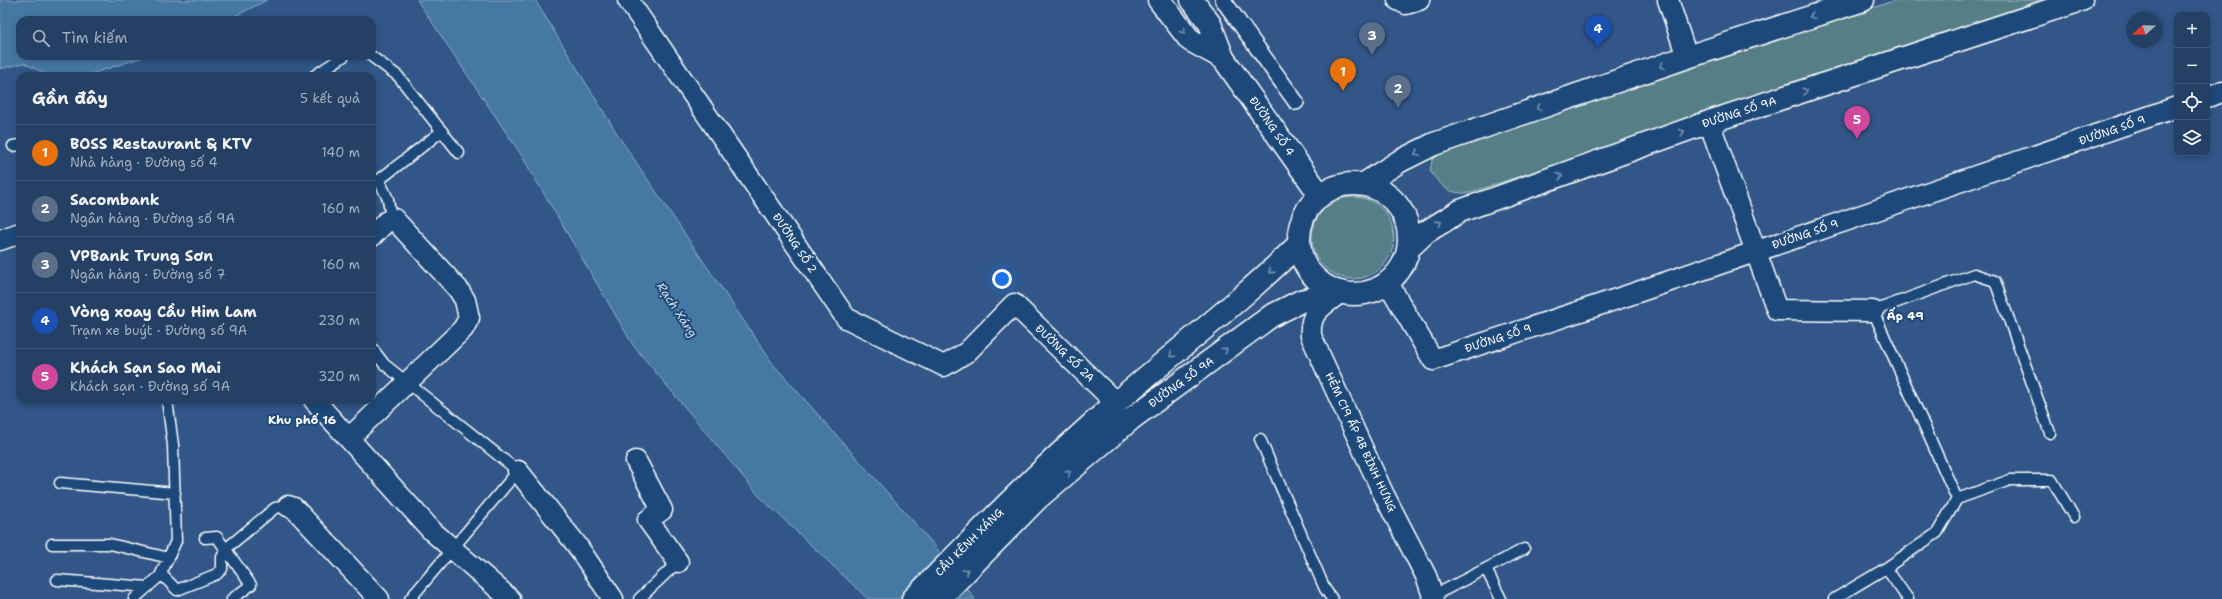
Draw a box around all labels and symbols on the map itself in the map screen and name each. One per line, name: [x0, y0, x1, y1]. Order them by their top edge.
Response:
one-way arrow: [1809, 12, 1816, 20]
north arrow: [2126, 12, 2162, 48]
pin: 4: [1585, 15, 1611, 48]
pin: 3: [1359, 22, 1385, 55]
one-way arrow: [1178, 27, 1186, 34]
pin: 1: [1330, 58, 1356, 91]
one-way arrow: [1659, 61, 1666, 70]
pin: 2: [1385, 75, 1411, 108]
one-way arrow: [1802, 87, 1809, 95]
street label: ĐƯỜNG SỐ 9A: [1699, 91, 1778, 132]
street label: ĐƯỜNG SỐ 4: [1246, 92, 1299, 159]
one-way arrow: [1536, 103, 1543, 112]
pin: 5: [1844, 106, 1870, 139]
street label: ĐƯỜNG SỐ 9: [2076, 110, 2147, 149]
one-way arrow: [1679, 128, 1686, 137]
one-way arrow: [1414, 148, 1422, 156]
one-way arrow: [1556, 172, 1563, 180]
street label: ĐƯỜNG SỐ 2: [769, 209, 822, 276]
street label: ĐƯỜNG SỐ 9: [1769, 214, 1840, 253]
one-way arrow: [1435, 220, 1442, 228]
one-way arrow: [1268, 266, 1276, 273]
your location: [992, 269, 1012, 289]
water label: Rạch Xáng: [653, 279, 701, 341]
district label: Ấp 49: [1886, 307, 1924, 324]
street label: ĐƯỜNG SỐ 9: [1462, 319, 1533, 356]
street label: ĐƯỜNG SỐ 2A: [1032, 320, 1099, 385]
one-way arrow: [1220, 347, 1227, 354]
one-way arrow: [1169, 350, 1177, 358]
street label: ĐƯỜNG SỐ 9A: [1144, 352, 1217, 411]
street label: HẺM C19 ẤP 4B BÌNH HƯNG: [1322, 369, 1402, 515]
district label: Khu phố 16: [268, 412, 336, 428]
one-way arrow: [1063, 471, 1070, 478]
street label: CẦU KÊNH XÁNG: [931, 503, 1007, 580]
one-way arrow: [961, 568, 969, 576]

